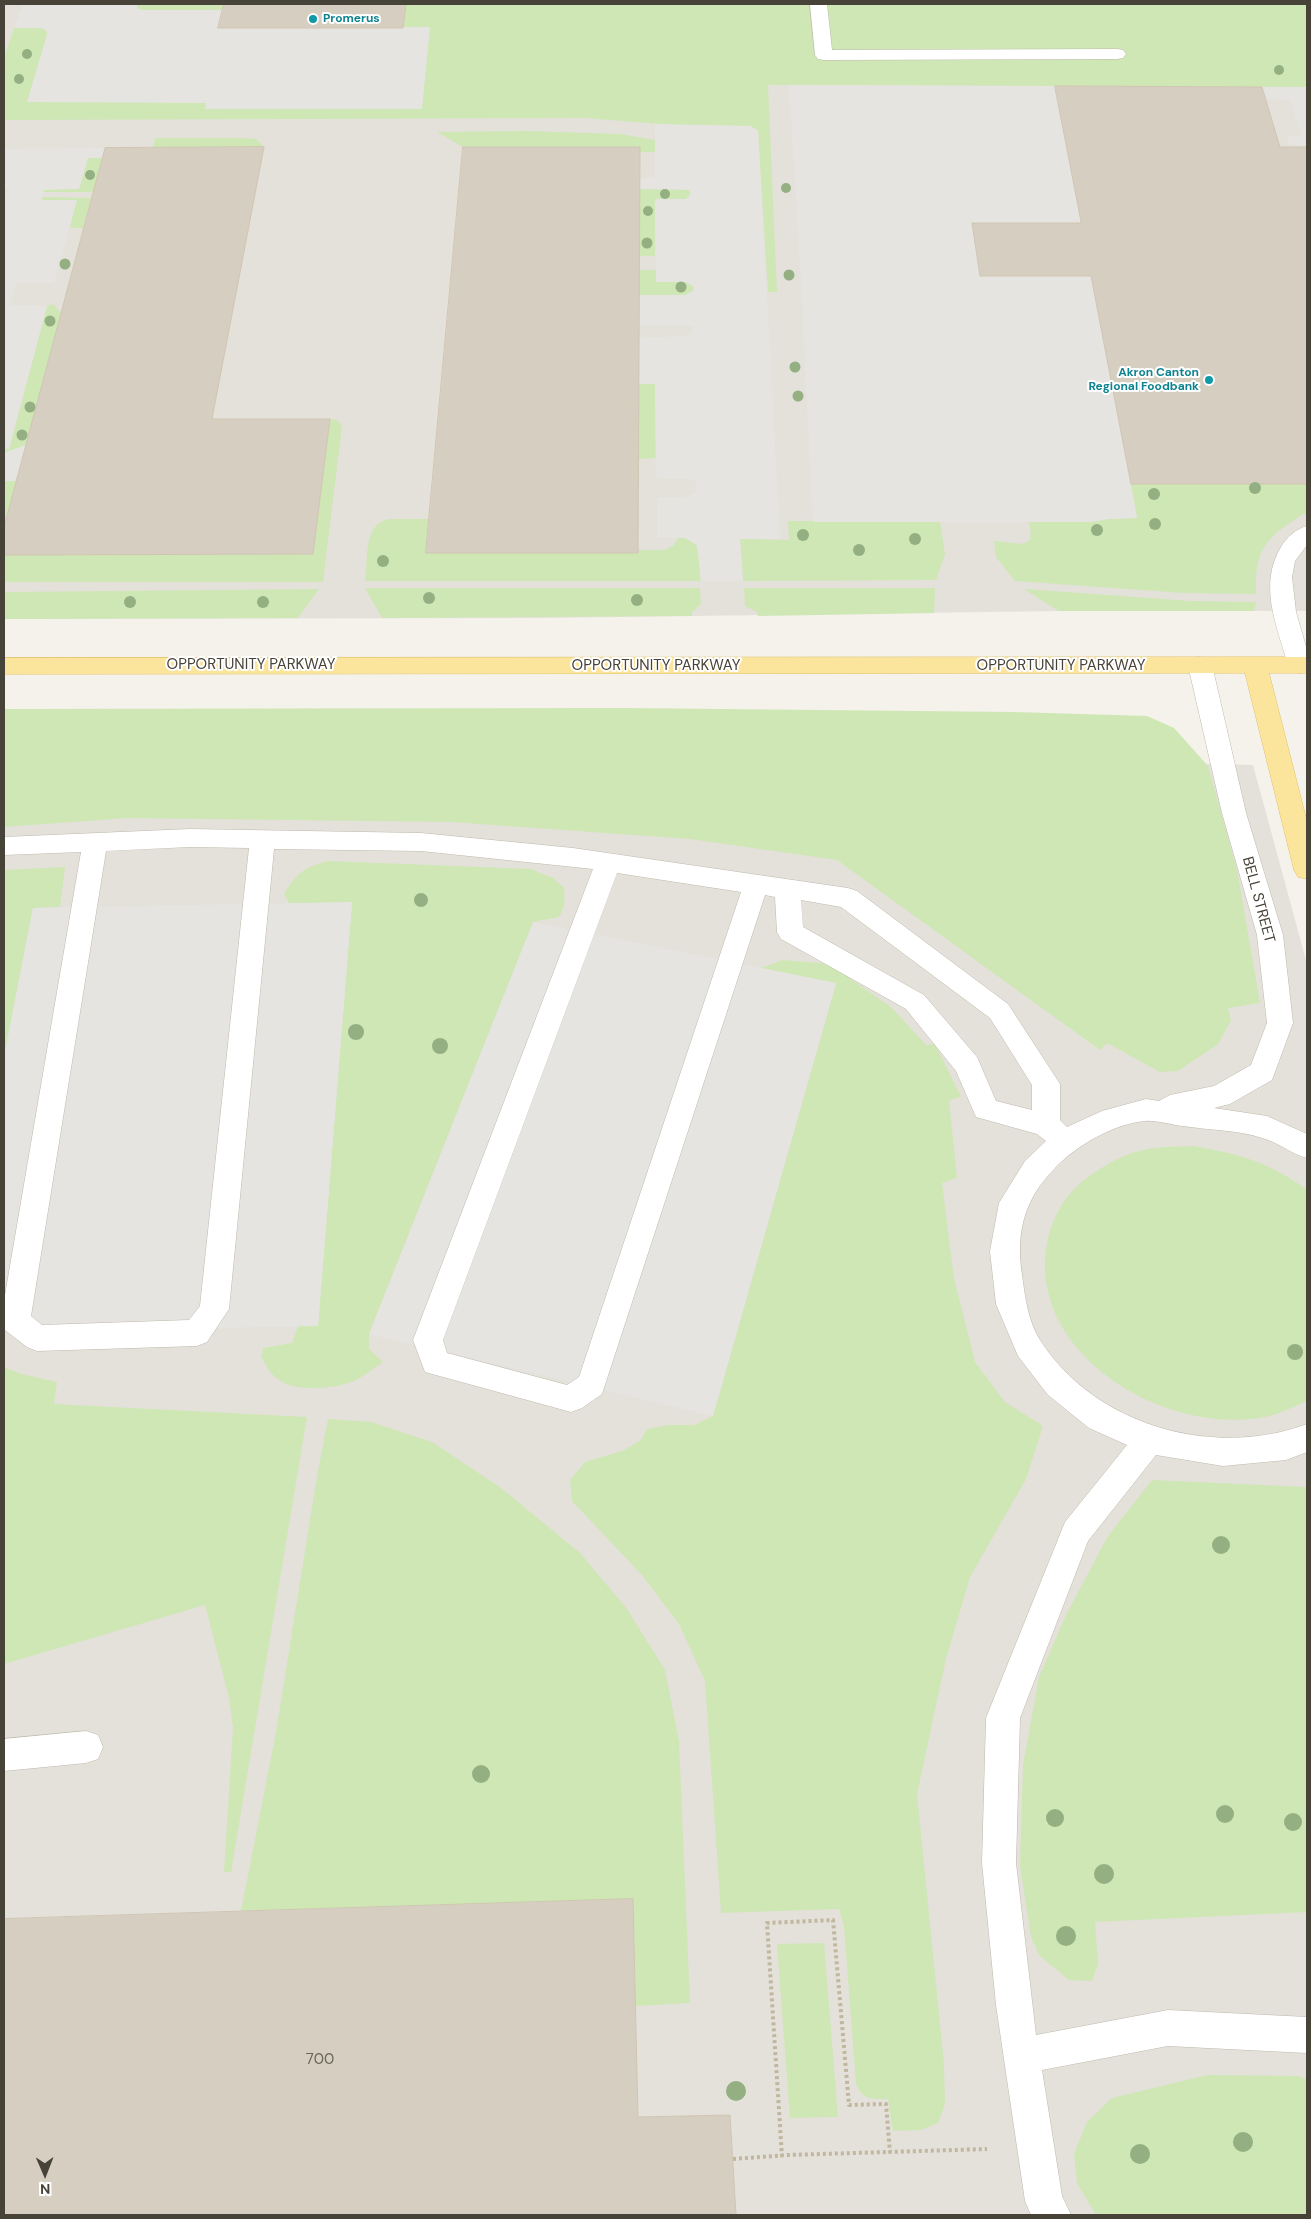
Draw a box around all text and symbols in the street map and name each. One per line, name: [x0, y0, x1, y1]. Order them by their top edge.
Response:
place label: Promerus: [323, 12, 380, 26]
marker: Promerus: [307, 13, 319, 25]
place label: Akron Canton Regional Foodbank: [1088, 366, 1199, 394]
marker: Akron Canton Regional Foodbank: [1203, 374, 1215, 386]
street label: OPPORTUNITY PARKWAY: [167, 656, 335, 674]
street label: OPPORTUNITY PARKWAY: [572, 657, 740, 675]
street label: OPPORTUNITY PARKWAY: [977, 657, 1145, 675]
street label: BELL STREET: [1238, 855, 1278, 945]
house number: 700: [306, 2051, 334, 2069]
north arrow: [20, 2149, 70, 2199]
text: N: [40, 2180, 51, 2198]

